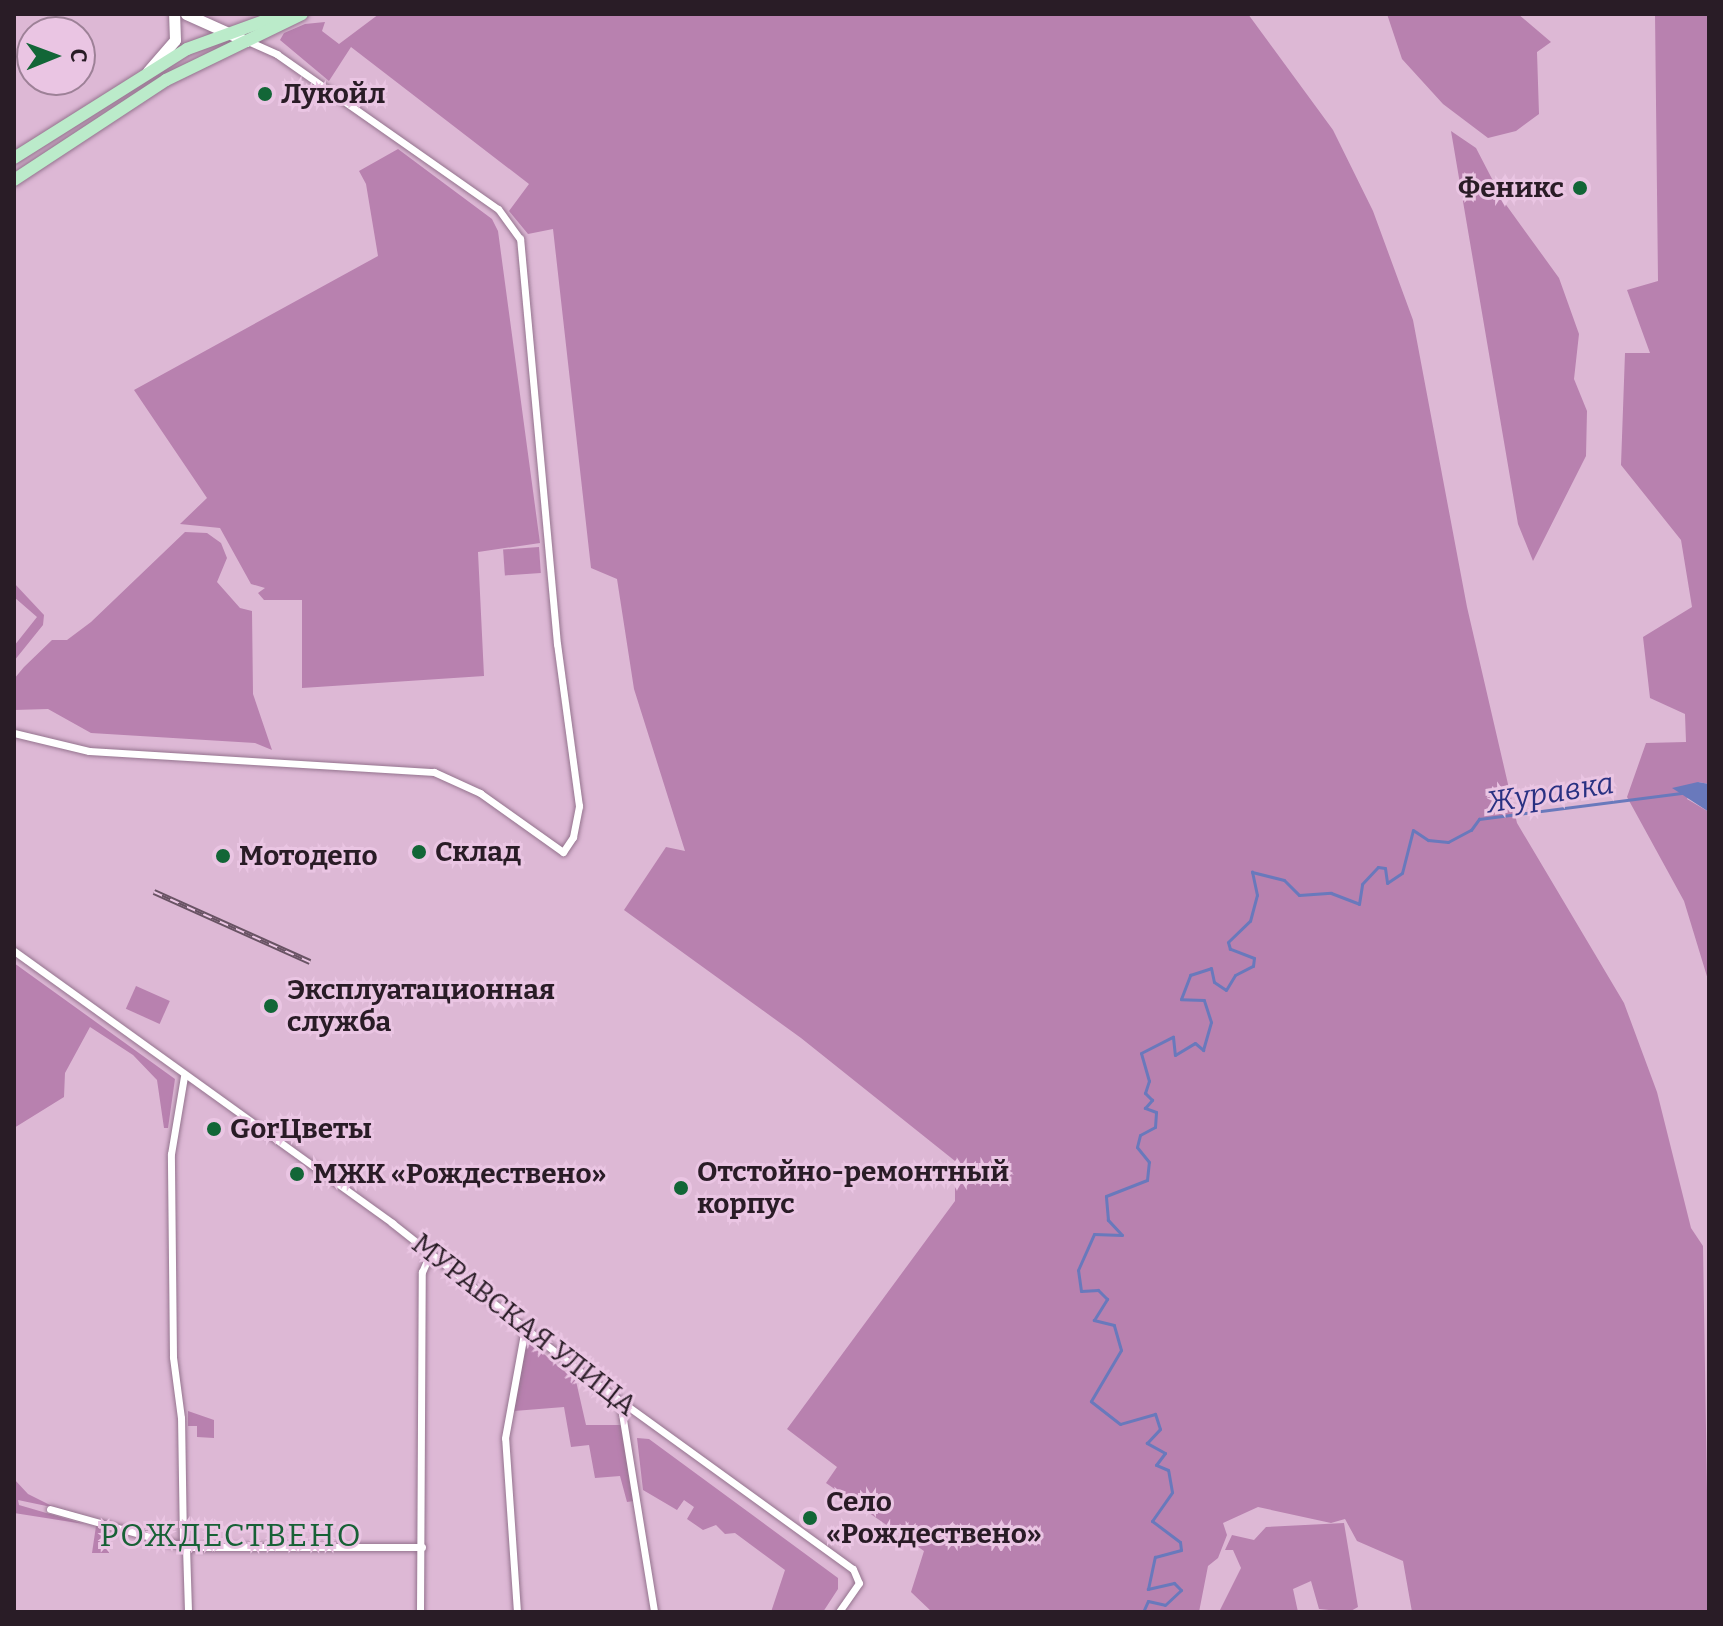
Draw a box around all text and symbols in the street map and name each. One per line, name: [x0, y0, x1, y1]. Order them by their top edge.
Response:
north arrow: [16, 16, 96, 96]
text: С: [65, 48, 92, 63]
place label: Лукойл: [281, 77, 385, 111]
marker: Лукойл: [256, 85, 274, 103]
place label: Феникс: [1458, 171, 1564, 205]
marker: Феникс: [1571, 179, 1589, 197]
water label: Журавка: [1484, 765, 1616, 821]
place label: Склад: [435, 835, 521, 869]
place label: Мотодепо: [239, 839, 378, 873]
marker: Склад: [410, 843, 428, 861]
marker: Мотодепо: [214, 847, 232, 865]
place label: Эксплуатационная служба: [287, 973, 555, 1039]
marker: Эксплуатационная служба: [262, 997, 280, 1015]
place label: GorЦветы: [230, 1112, 372, 1146]
marker: GorЦветы: [205, 1120, 223, 1138]
place label: Отстойно-ремонтный корпус: [697, 1155, 1009, 1221]
place label: МЖК «Рождествено»: [313, 1157, 607, 1191]
marker: МЖК «Рождествено»: [288, 1165, 306, 1183]
marker: Отстойно-ремонтный корпус: [672, 1179, 690, 1197]
street label: МУРАВСКАЯ УЛИЦА: [405, 1227, 643, 1423]
place label: Село «Рождествено»: [826, 1485, 1042, 1551]
marker: Село «Рождествено»: [801, 1509, 819, 1527]
district label: РОЖДЕСТВЕНО: [99, 1516, 363, 1554]

